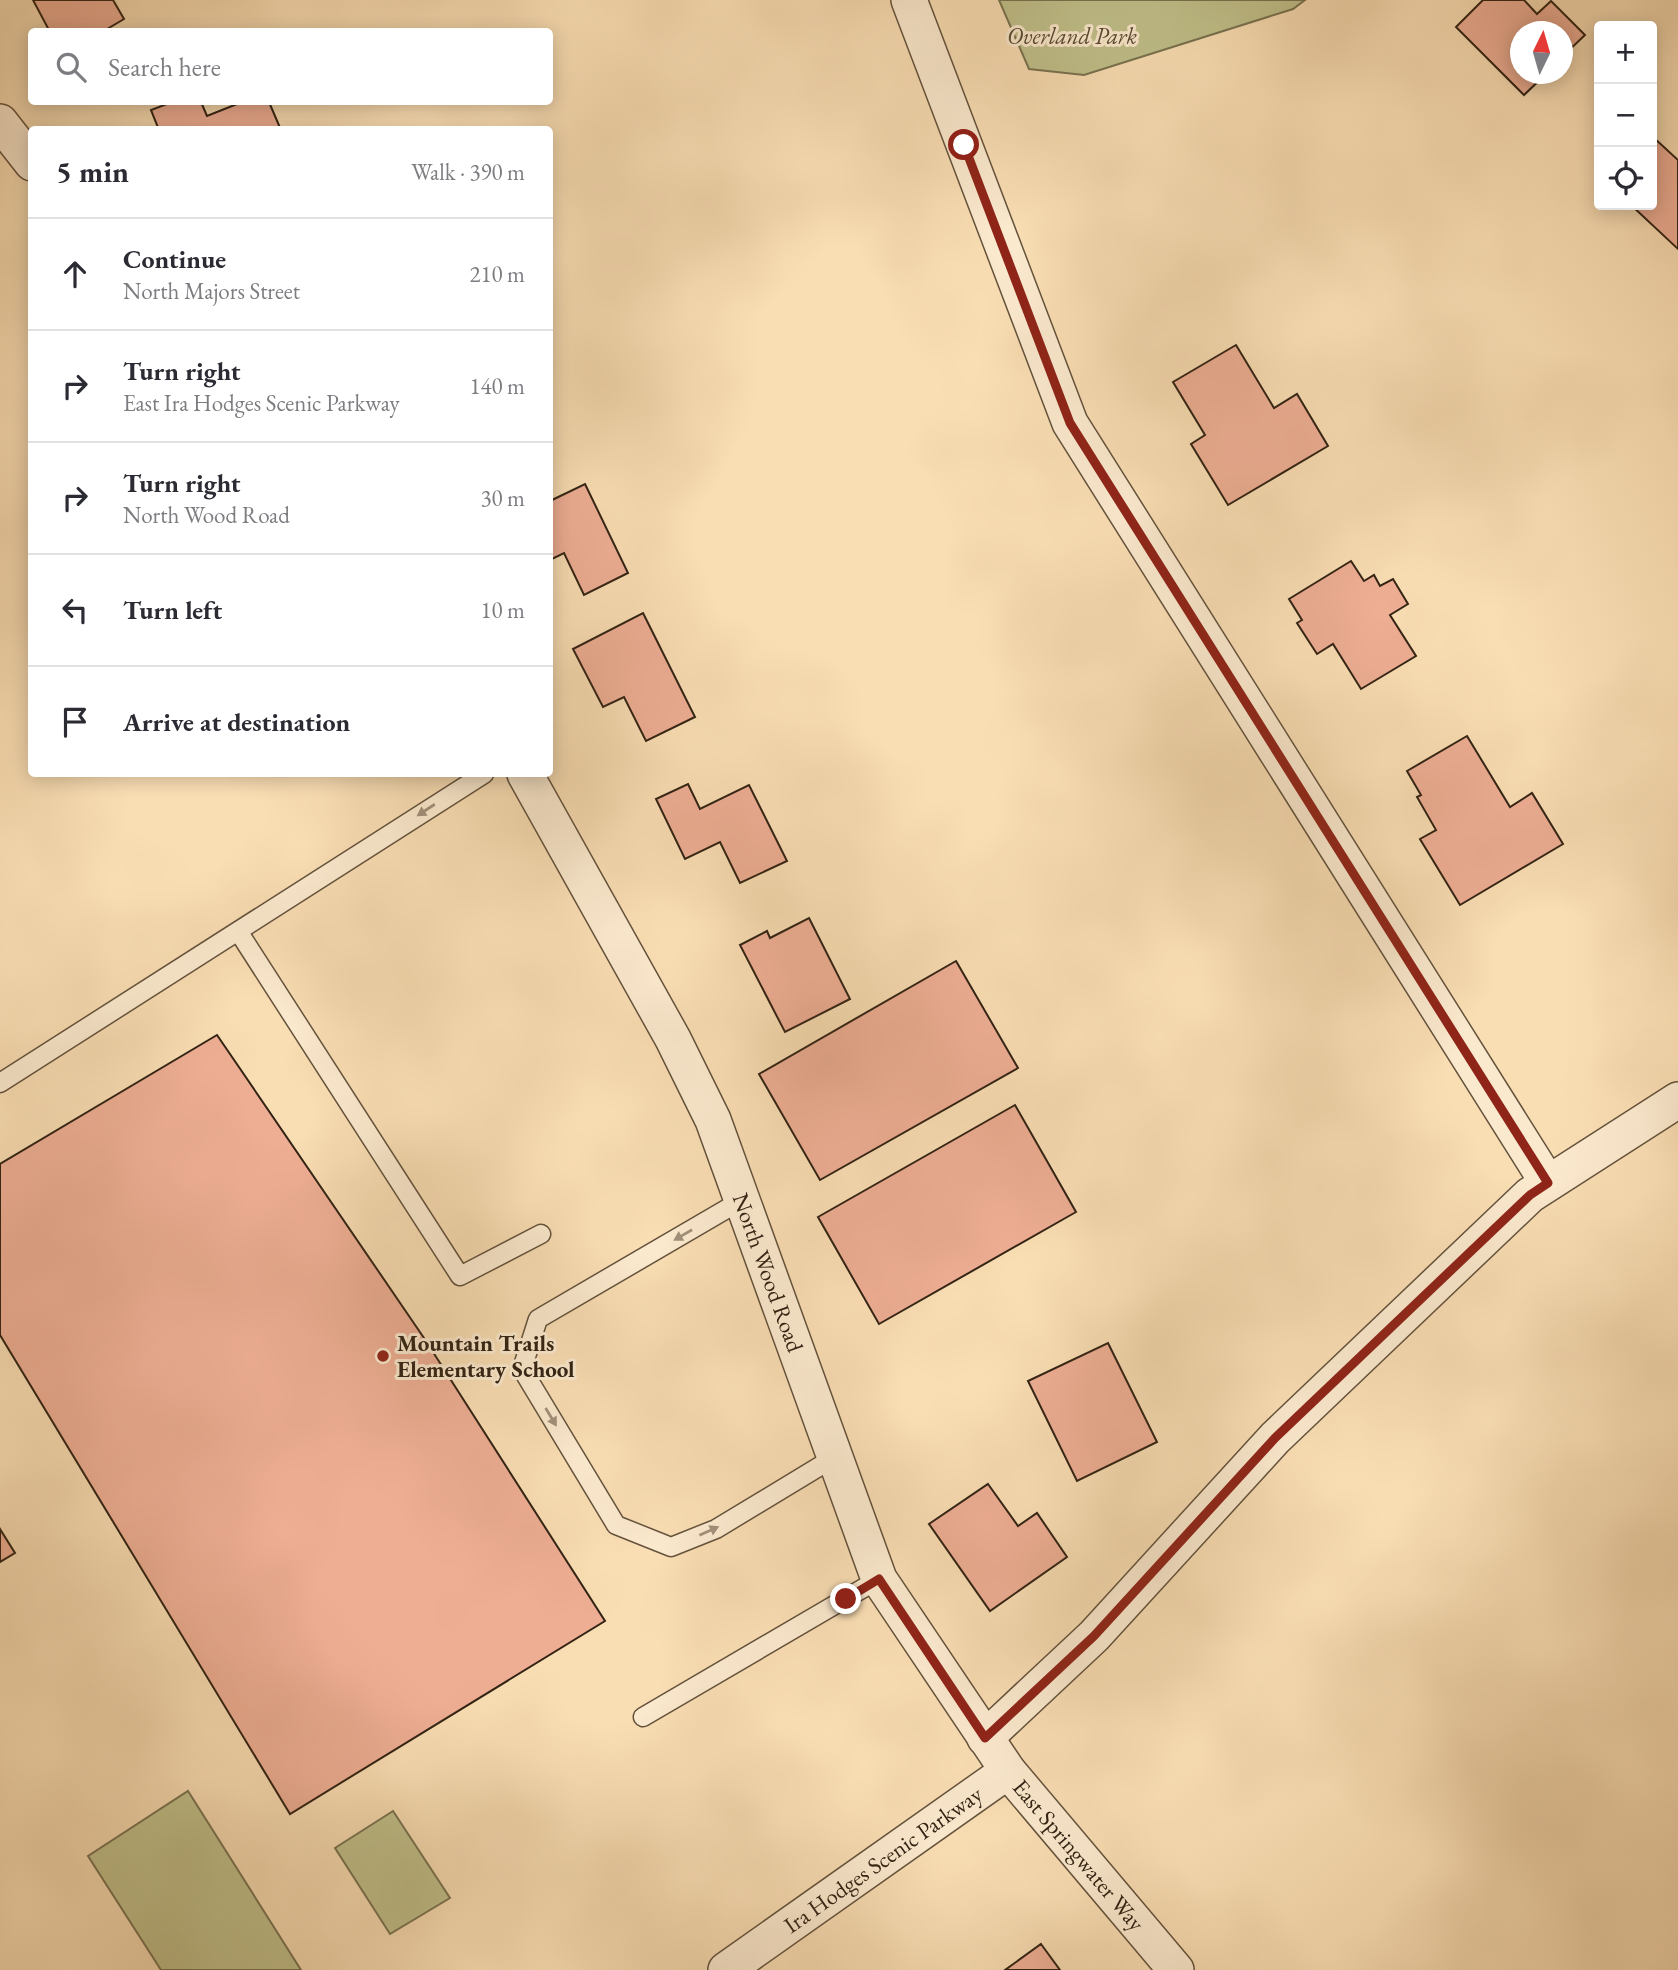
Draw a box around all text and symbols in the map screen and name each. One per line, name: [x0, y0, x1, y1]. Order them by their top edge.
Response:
park label: Overland Park: [1007, 21, 1138, 51]
north arrow: [1510, 21, 1573, 84]
map controls: [1594, 21, 1657, 210]
button: +: [1594, 21, 1657, 84]
search box: [28, 28, 553, 105]
icon: search: [52, 48, 90, 86]
text: Search here: [108, 50, 221, 84]
button: −: [1594, 84, 1657, 147]
route start: [948, 129, 979, 160]
button: locate: [1594, 147, 1657, 210]
text: 5 min: [56, 152, 129, 191]
text: Walk · 390 m: [411, 157, 525, 187]
text: Continue: [123, 242, 226, 276]
icon: ahead: [56, 255, 94, 293]
text: 210 m: [469, 259, 525, 289]
text: North Majors Street: [123, 276, 300, 306]
text: Turn right: [123, 354, 241, 388]
icon: right: [56, 367, 94, 405]
text: 140 m: [469, 371, 525, 401]
text: East Ira Hodges Scenic Parkway: [123, 388, 400, 418]
text: Turn right: [123, 466, 241, 500]
icon: right: [56, 479, 94, 517]
text: 30 m: [480, 483, 525, 513]
text: North Wood Road: [123, 500, 290, 530]
icon: left: [56, 591, 94, 629]
text: Turn left: [123, 593, 222, 627]
text: 10 m: [480, 595, 525, 625]
icon: arrive: [56, 703, 94, 741]
text: Arrive at destination: [123, 705, 350, 739]
one-way arrow: [417, 804, 436, 817]
street label: North Wood Road: [726, 1189, 811, 1356]
one-way arrow: [674, 1228, 693, 1241]
place label: Mountain Trails Elementary School: [397, 1328, 575, 1384]
marker: Mountain Trails Elementary School: [375, 1348, 391, 1364]
one-way arrow: [544, 1407, 557, 1426]
one-way arrow: [699, 1525, 719, 1537]
route end: [830, 1583, 861, 1614]
street label: East Springwater Way: [1006, 1773, 1152, 1938]
street label: Ira Hodges Scenic Parkway: [778, 1778, 989, 1940]

